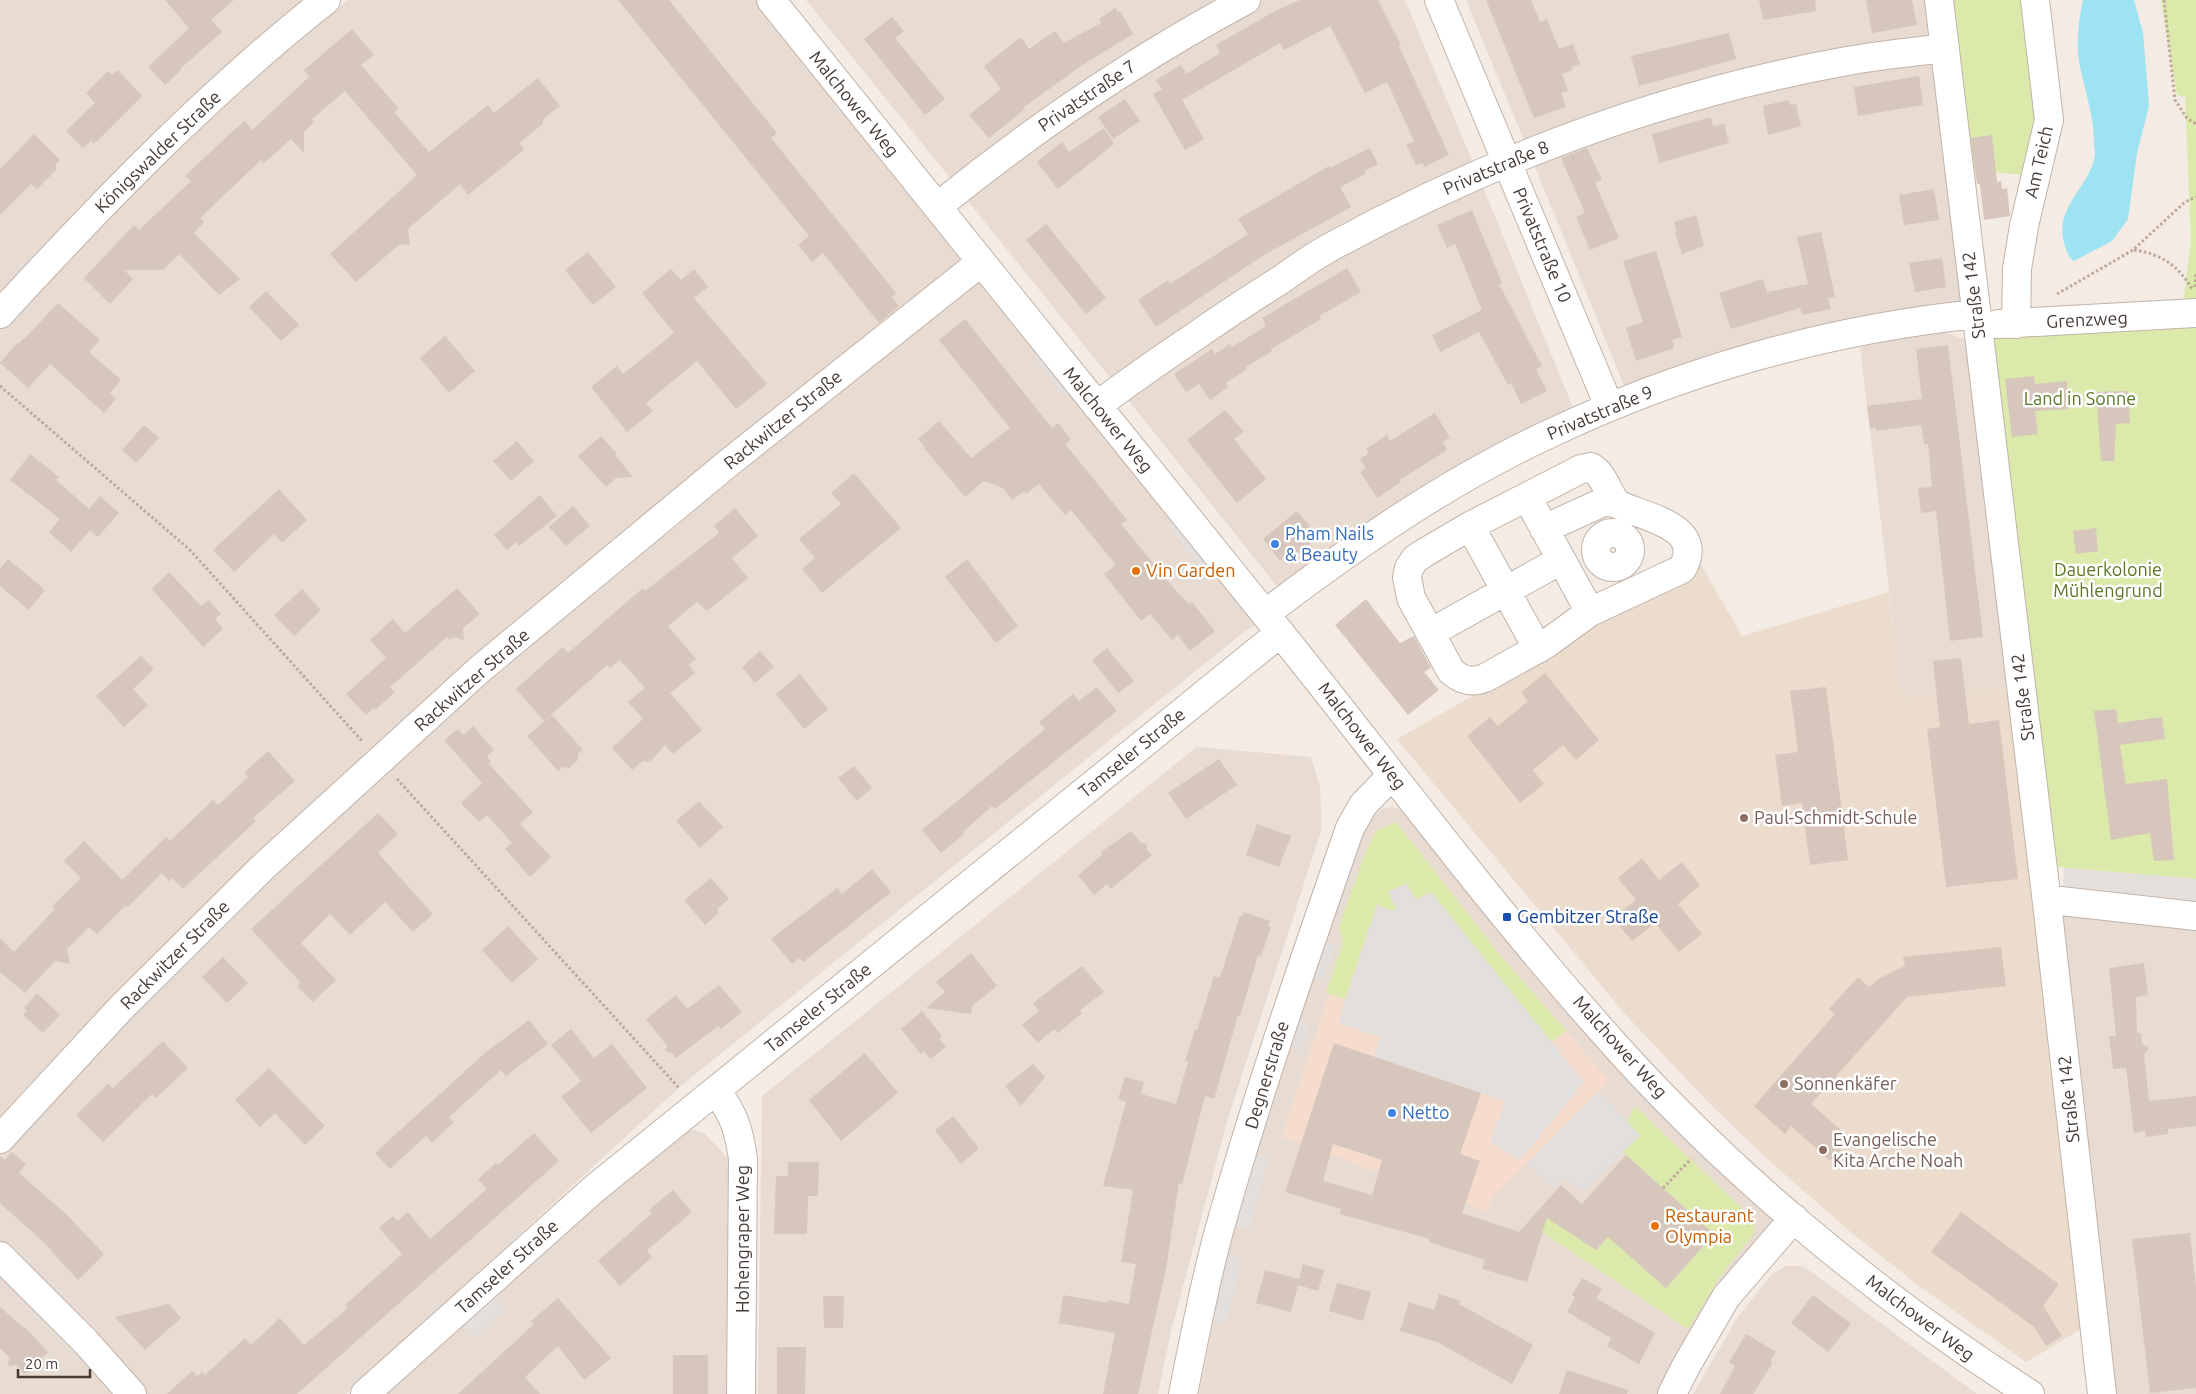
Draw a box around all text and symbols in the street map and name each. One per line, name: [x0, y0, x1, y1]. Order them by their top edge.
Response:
street label: Malchower Weg: [806, 46, 904, 160]
street label: Privatstraße 7: [1034, 55, 1139, 135]
street label: Königswalder Straße: [90, 86, 224, 216]
street label: Am Teich: [2020, 124, 2056, 200]
street label: Privatstraße 8: [1440, 136, 1552, 198]
street label: Privatstraße 10: [1510, 184, 1576, 305]
street label: Straße 142: [1958, 250, 1988, 340]
street label: Grenzweg: [2046, 307, 2128, 331]
street label: Malchower Weg: [1060, 362, 1158, 476]
street label: Rackwitzer Straße: [719, 366, 845, 473]
street label: Privatstraße 9: [1544, 381, 1656, 443]
park label: Land in Sonne: [2024, 388, 2136, 408]
place label: Pham Nails & Beauty: [1285, 523, 1374, 564]
marker: Pham Nails & Beauty: [1269, 538, 1281, 550]
park label: Dauerkolonie Mühlengrund: [2053, 559, 2163, 600]
place label: Vin Garden: [1146, 560, 1236, 580]
marker: Vin Garden: [1130, 565, 1142, 577]
street label: Rackwitzer Straße: [410, 624, 533, 735]
street label: Straße 142: [2007, 652, 2037, 742]
street label: Malchower Weg: [1315, 678, 1411, 793]
street label: Tamseler Straße: [1074, 703, 1188, 801]
place label: Paul-Schmidt-Schule: [1754, 807, 1917, 827]
marker: Paul-Schmidt-Schule: [1738, 812, 1750, 824]
street label: Rackwitzer Straße: [116, 896, 233, 1013]
place label: Gembitzer Straße: [1517, 906, 1659, 926]
marker: Gembitzer Straße: [1501, 911, 1513, 923]
street label: Tamseler Straße: [760, 958, 874, 1056]
street label: Malchower Weg: [1570, 991, 1672, 1101]
street label: Degnerstraße: [1240, 1018, 1292, 1131]
street label: Straße 142: [2053, 1054, 2083, 1144]
place label: Sonnenkäfer: [1794, 1073, 1897, 1093]
marker: Sonnenkäfer: [1778, 1078, 1790, 1090]
place label: Netto: [1402, 1102, 1449, 1122]
marker: Netto: [1386, 1107, 1398, 1119]
place label: Evangelische Kita Arche Noah: [1833, 1129, 1963, 1170]
marker: Evangelische Kita Arche Noah: [1817, 1144, 1829, 1156]
street label: Hohengraper Weg: [732, 1165, 752, 1313]
place label: Restaurant Olympia: [1665, 1205, 1754, 1246]
street label: Tamseler Straße: [451, 1215, 562, 1317]
marker: Restaurant Olympia: [1649, 1220, 1661, 1232]
street label: Malchower Weg: [1863, 1270, 1979, 1364]
scale bar: [18, 1346, 90, 1378]
text: 20 m: [25, 1355, 58, 1372]

